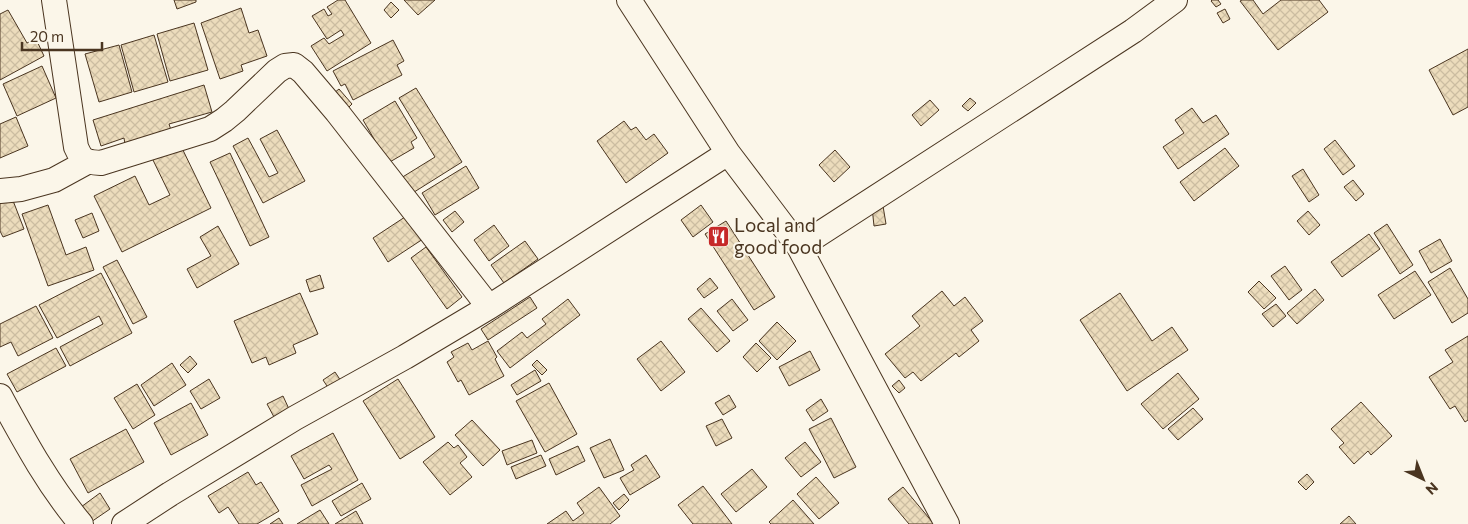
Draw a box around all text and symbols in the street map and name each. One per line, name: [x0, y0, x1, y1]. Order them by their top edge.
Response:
scale bar: [22, 20, 102, 52]
text: 20 m: [30, 27, 64, 45]
place label: Local and good food: [734, 213, 822, 258]
restaurant icon: Local and good food: [706, 224, 730, 248]
north arrow: [1398, 454, 1448, 504]
text: N: [1423, 479, 1442, 499]

